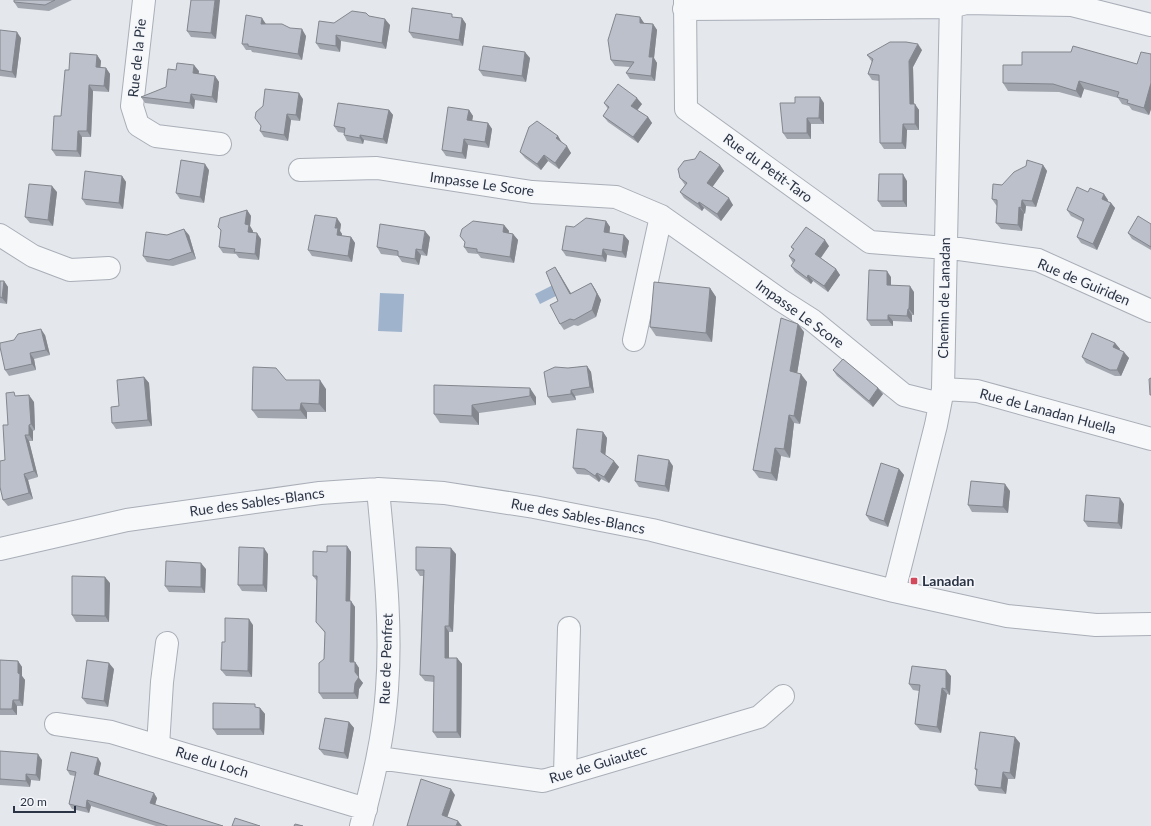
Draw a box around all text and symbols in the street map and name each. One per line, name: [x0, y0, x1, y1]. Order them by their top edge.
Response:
street label: Rue de la Pie: [124, 18, 149, 98]
street label: Rue du Petit-Taro: [720, 129, 816, 206]
street label: Impasse Le Score: [429, 168, 535, 199]
street label: Chemin de Lanadan: [934, 237, 953, 359]
street label: Rue de Guiriden: [1035, 254, 1133, 309]
street label: Impasse Le Score: [753, 276, 848, 351]
street label: Rue de Lanadan Huella: [978, 384, 1118, 437]
street label: Rue des Sables-Blancs: [188, 484, 326, 519]
street label: Rue des Sables-Blancs: [510, 494, 647, 537]
place label: Lanadan: [922, 572, 974, 589]
marker: Lanadan: [909, 576, 919, 586]
street label: Rue de Penfret: [375, 613, 396, 705]
street label: Rue de Guiautec: [547, 741, 649, 786]
street label: Rue du Loch: [174, 742, 251, 781]
scale bar: [14, 788, 75, 814]
text: 20 m: [20, 794, 47, 809]

